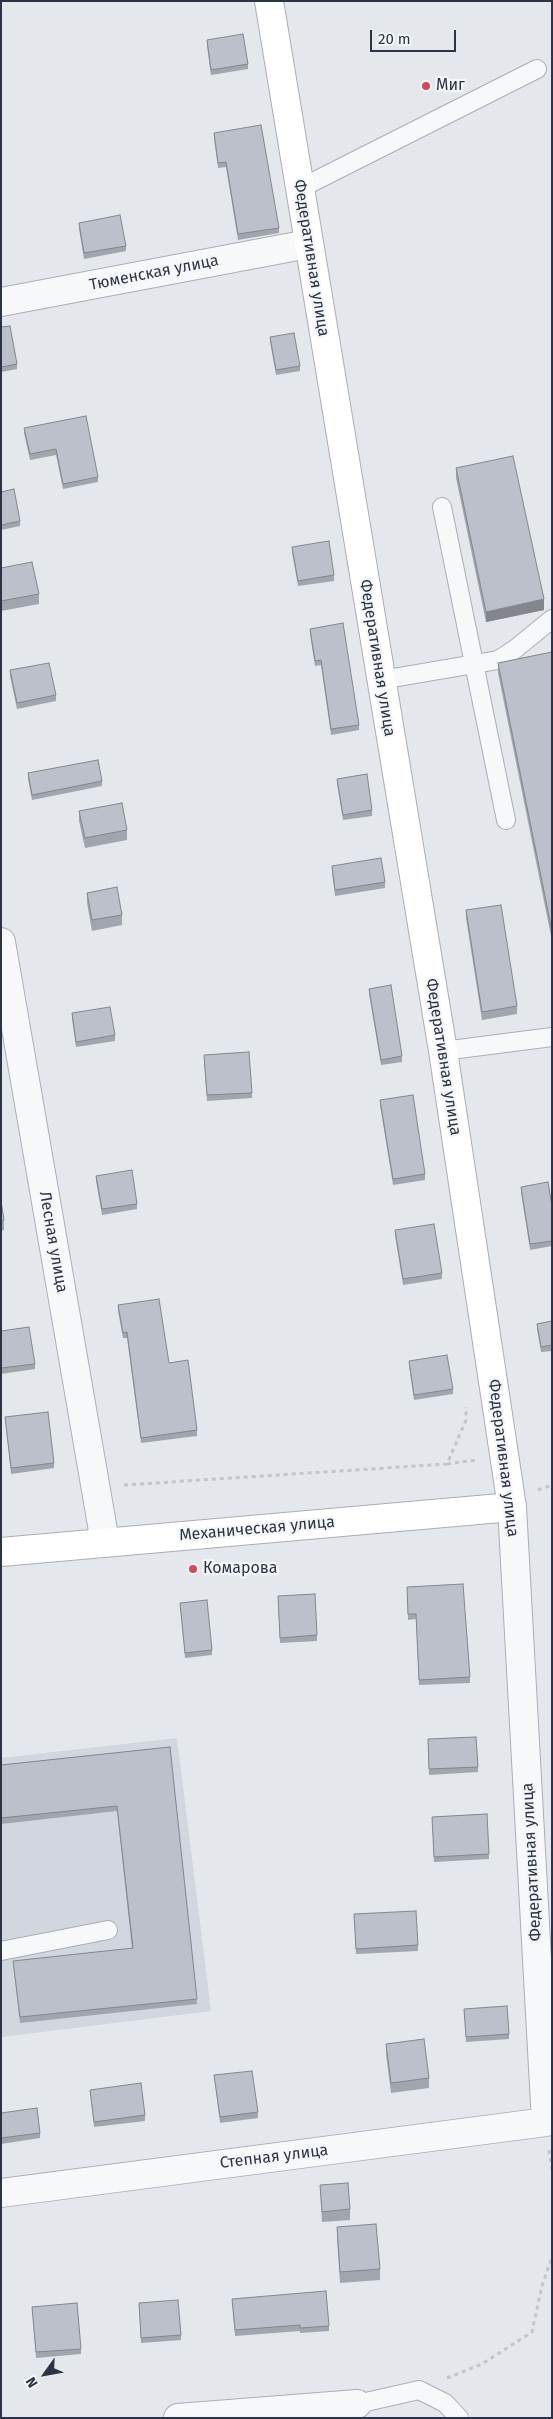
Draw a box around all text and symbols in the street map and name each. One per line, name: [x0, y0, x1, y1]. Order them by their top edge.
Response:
scale bar: [373, 20, 459, 52]
text: 20 m: [378, 30, 411, 48]
place label: Миг: [436, 76, 465, 96]
marker: Миг: [420, 80, 432, 92]
street label: Федеративная улица: [289, 178, 333, 338]
street label: Тюменская улица: [88, 251, 220, 295]
street label: Федеративная улица: [355, 578, 399, 738]
street label: Федеративная улица: [421, 977, 465, 1137]
street label: Лесная улица: [35, 1190, 71, 1294]
street label: Федеративная улица: [484, 1378, 522, 1538]
street label: Механическая улица: [178, 1513, 336, 1545]
place label: Комарова: [203, 1559, 277, 1579]
marker: Комарова: [187, 1563, 199, 1575]
street label: Федеративная улица: [518, 1782, 546, 1942]
street label: Степная улица: [219, 2141, 329, 2173]
north arrow: [20, 2349, 70, 2399]
text: N: [22, 2374, 42, 2391]

